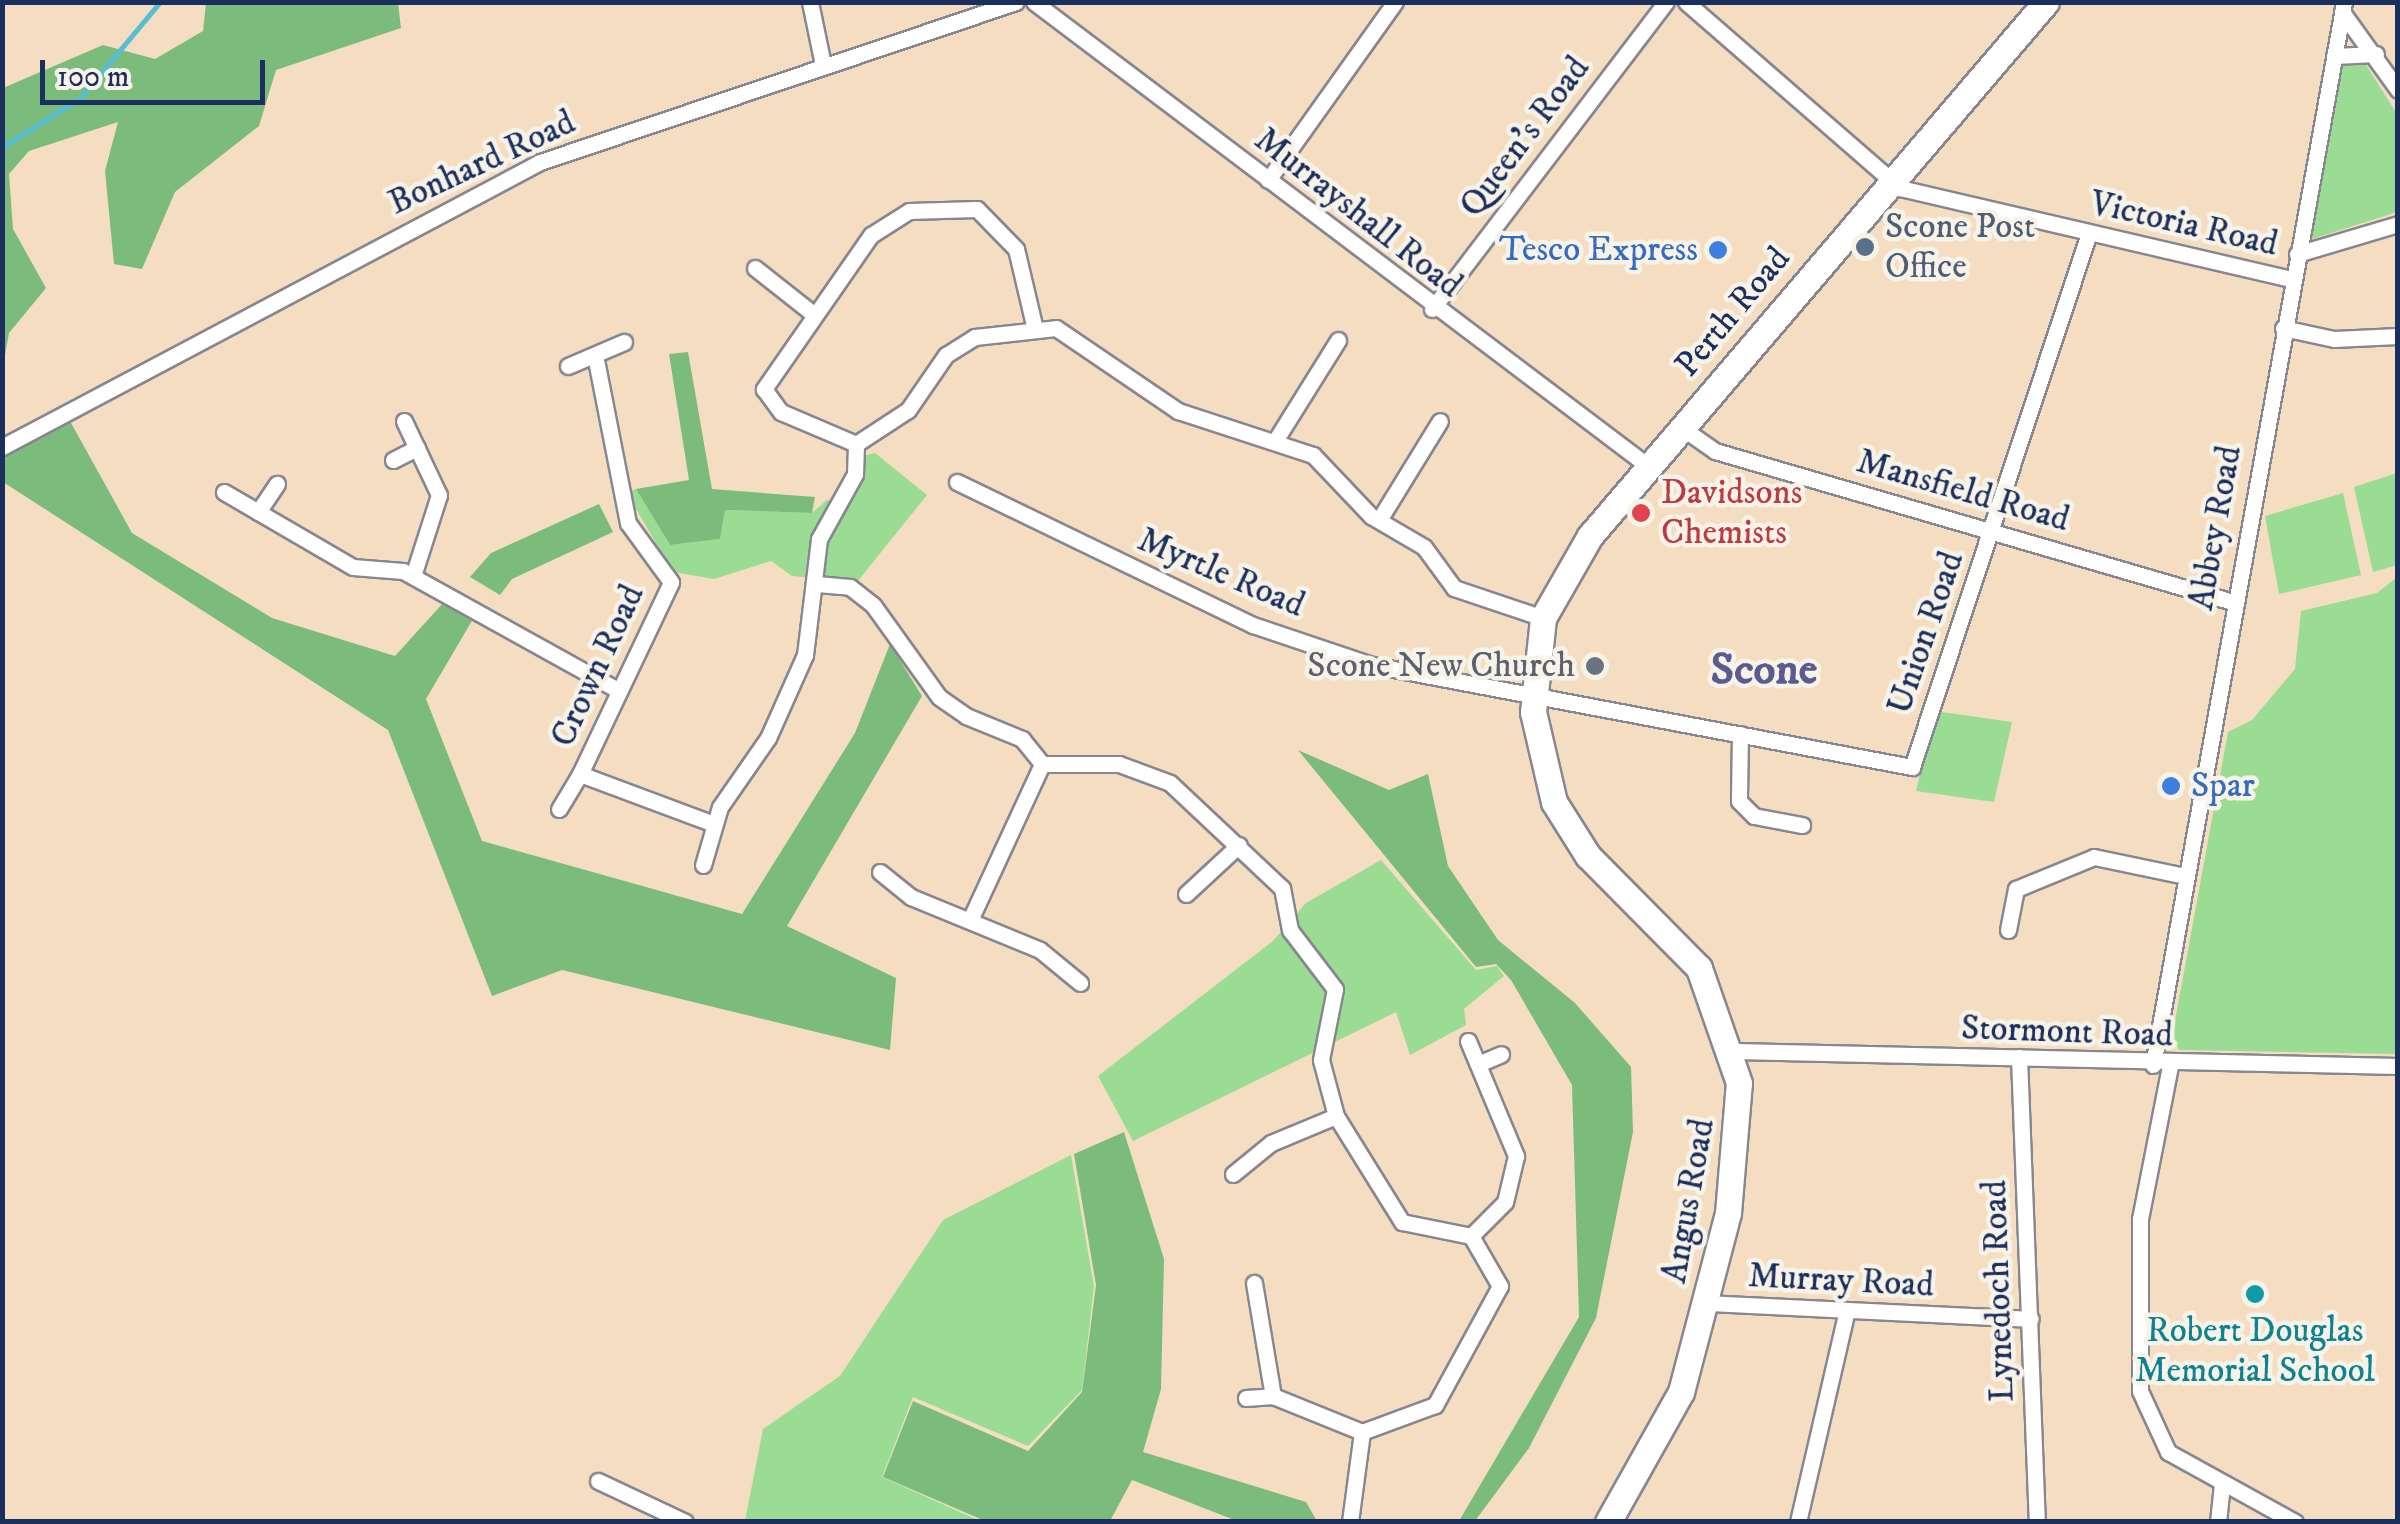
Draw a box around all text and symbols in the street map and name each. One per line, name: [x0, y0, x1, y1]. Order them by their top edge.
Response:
scale bar: [45, 40, 270, 102]
street label: Queen's Road: [1451, 48, 1599, 226]
text: 100 m: [57, 59, 129, 96]
street label: Bonhard Road: [382, 101, 582, 225]
street label: Murrayshall Road: [1246, 119, 1470, 307]
street label: Victoria Road: [2086, 182, 2282, 266]
place label: Scone Post Office: [1885, 206, 2035, 288]
place label: Tesco Express: [1499, 229, 1698, 271]
marker: Scone Post Office: [1854, 236, 1876, 258]
street label: Perth Road: [1666, 238, 1800, 386]
marker: Tesco Express: [1707, 239, 1729, 261]
street label: Mansfield Road: [1852, 441, 2074, 541]
street label: Abbey Road: [2181, 443, 2251, 613]
place label: Davidsons Chemists: [1661, 472, 1802, 554]
marker: Davidsons Chemists: [1630, 502, 1652, 524]
street label: Myrtle Road: [1131, 519, 1311, 627]
street label: Union Road: [1879, 546, 1973, 720]
street label: Crown Road: [542, 578, 654, 754]
district label: Scone: [1711, 644, 1817, 698]
place label: Scone New Church: [1307, 645, 1575, 687]
marker: Scone New Church: [1584, 655, 1606, 677]
place label: Spar: [2191, 765, 2255, 807]
marker: Spar: [2160, 775, 2182, 797]
street label: Stormont Road: [1960, 1007, 2174, 1057]
street label: Angus Road: [1654, 1116, 1724, 1286]
street label: Lynedoch Road: [1974, 1179, 2024, 1403]
street label: Murray Road: [1747, 1255, 1935, 1307]
marker: Robert Douglas Memorial School: [2244, 1283, 2266, 1305]
place label: Robert Douglas Memorial School: [2135, 1310, 2375, 1392]

